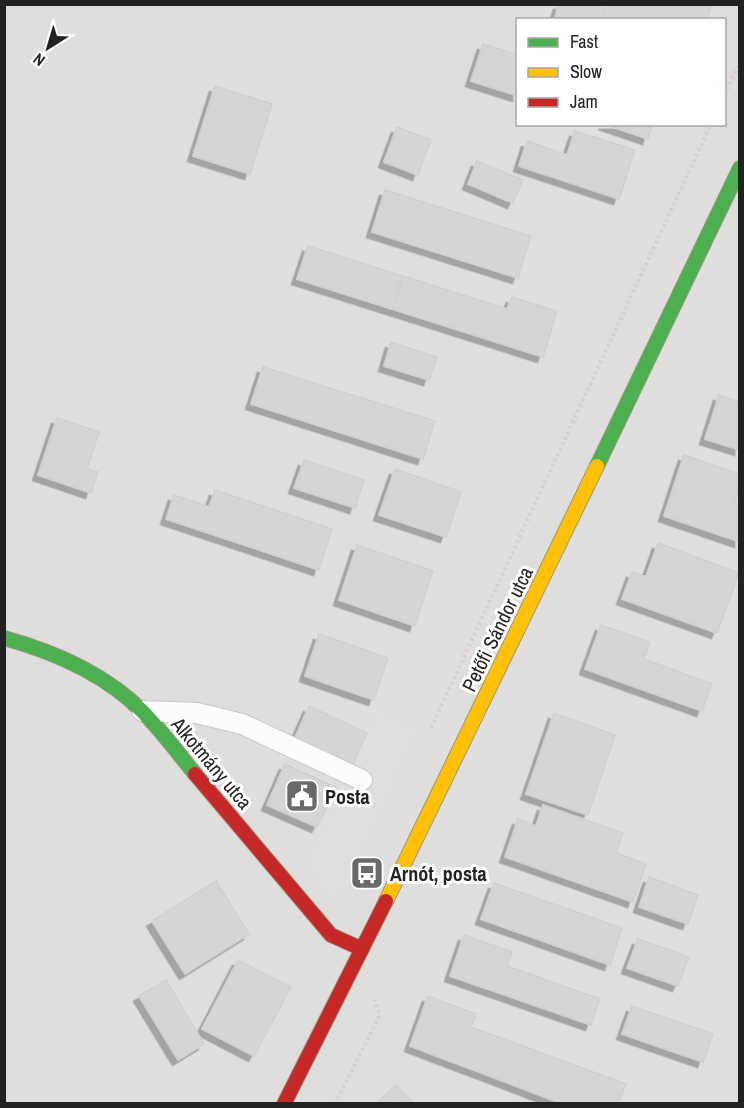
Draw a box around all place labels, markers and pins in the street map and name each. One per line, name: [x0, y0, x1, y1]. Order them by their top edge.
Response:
public building icon: Posta: [284, 778, 320, 814]
place label: Posta: [325, 783, 370, 810]
bus stop icon: Arnót, posta: [349, 855, 385, 891]
place label: Arnót, posta: [390, 860, 487, 887]

